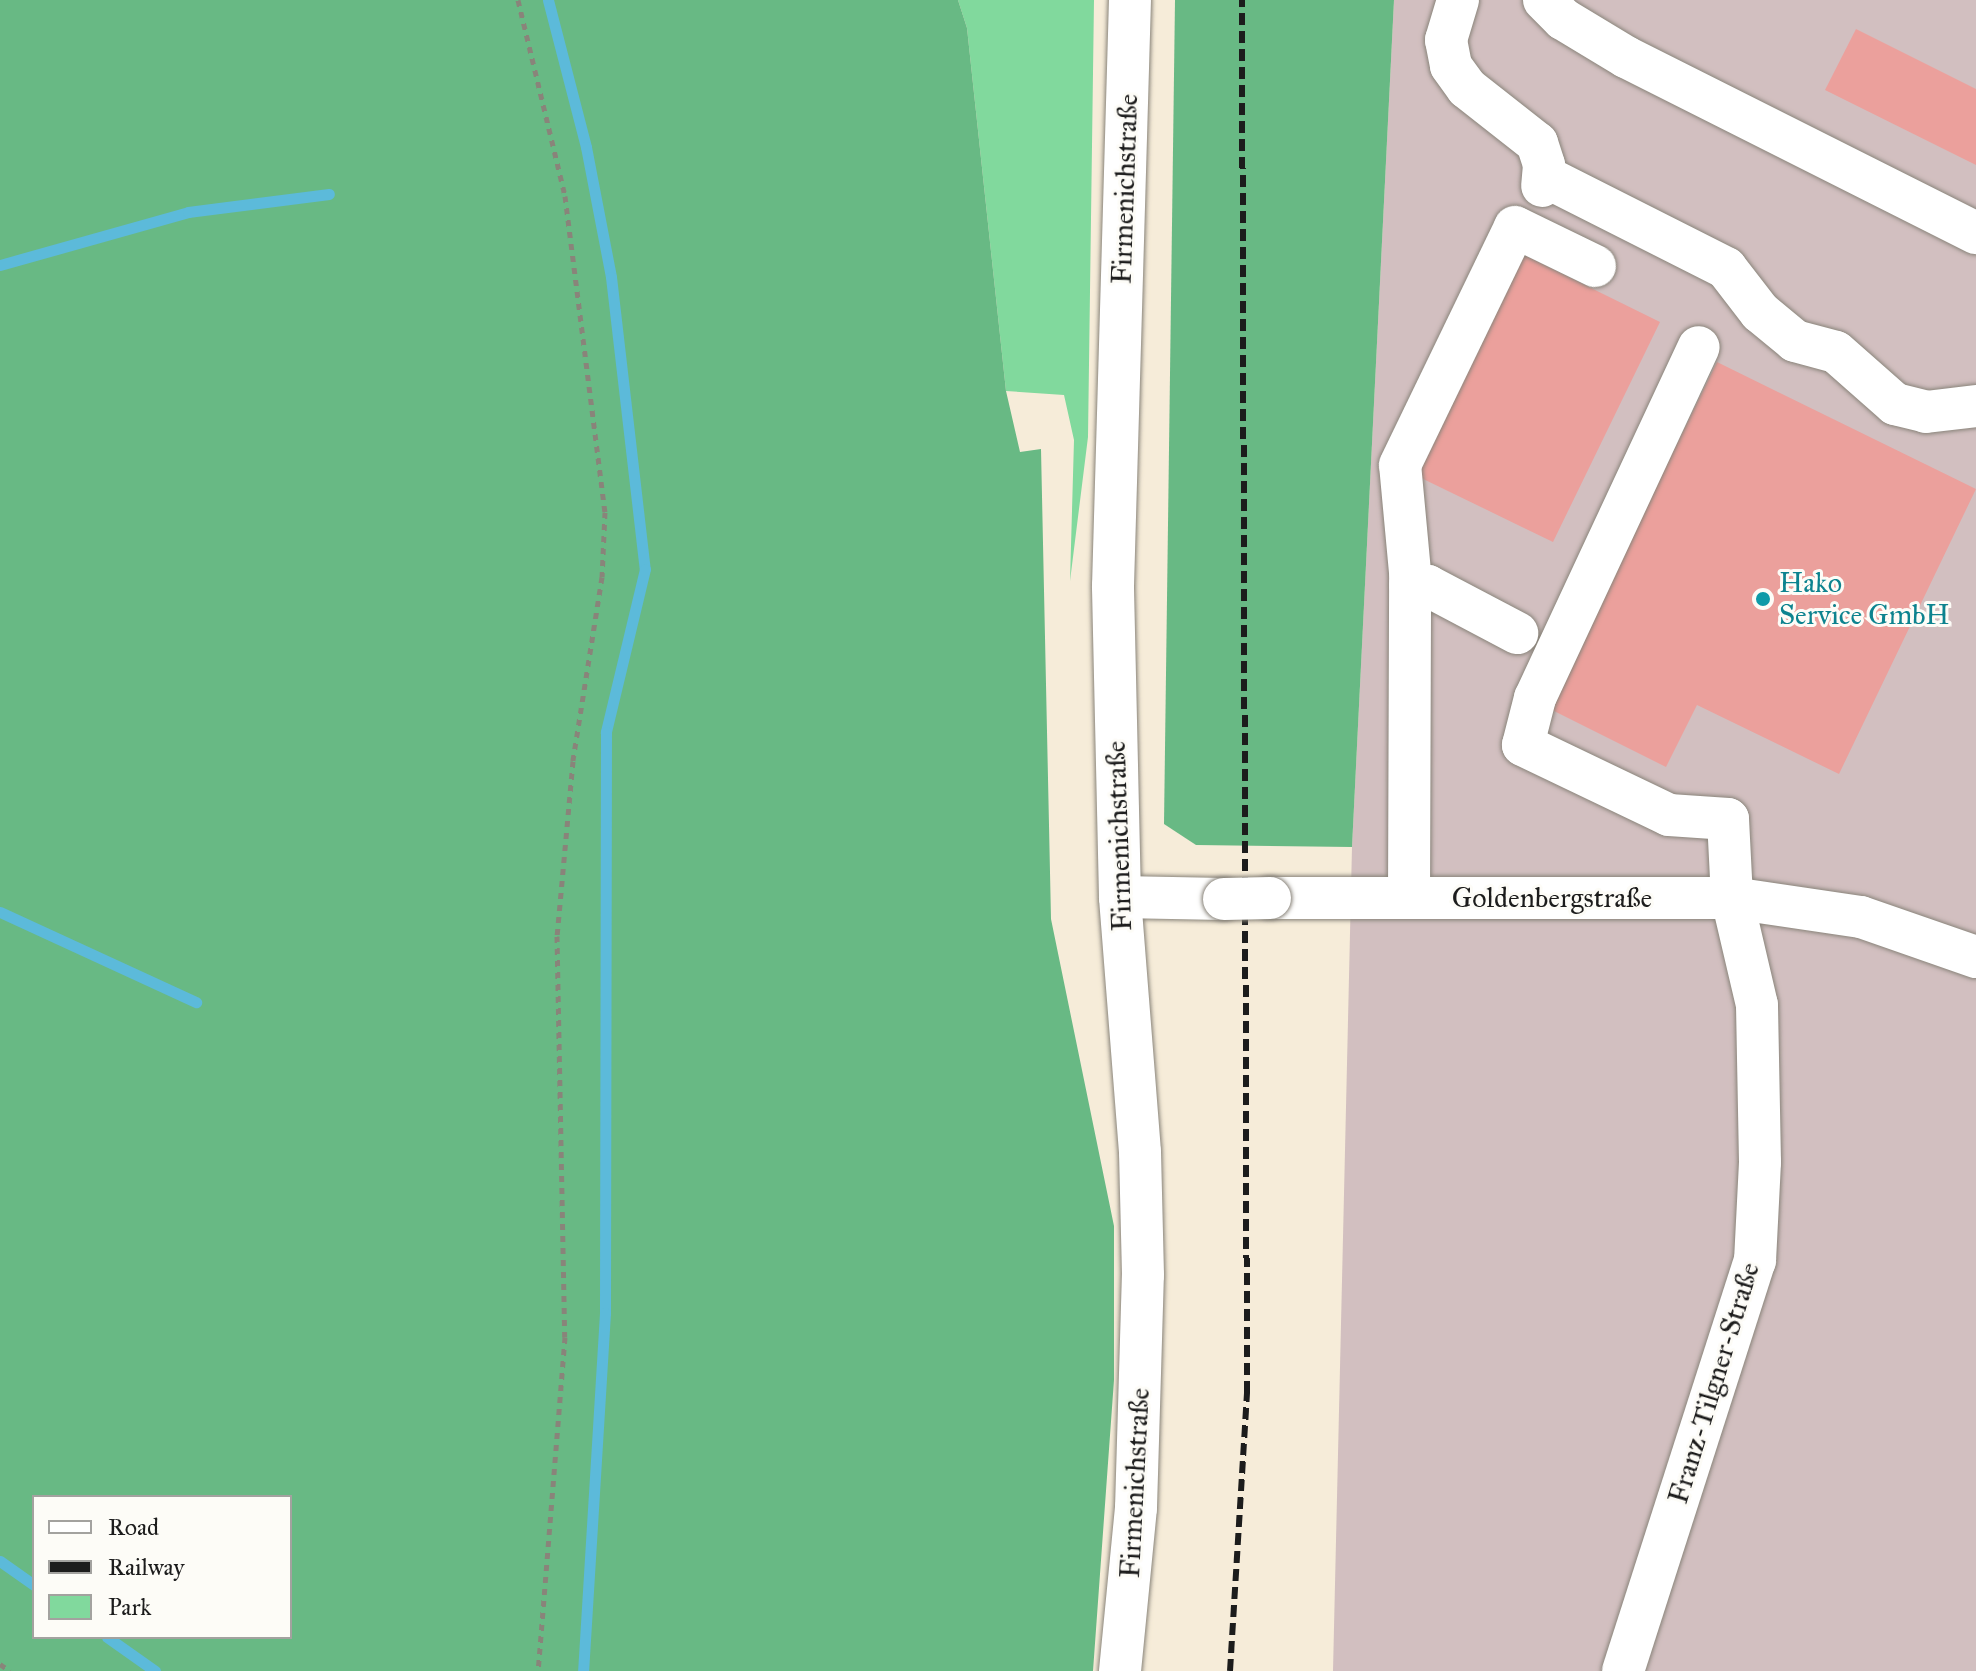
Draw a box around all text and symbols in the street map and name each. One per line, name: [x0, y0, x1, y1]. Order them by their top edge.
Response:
street label: Firmenichstraße: [1105, 93, 1145, 285]
place label: Hako Service GmbH: [1779, 566, 1949, 632]
marker: Hako Service GmbH: [1754, 590, 1772, 608]
street label: Firmenichstraße: [1099, 740, 1139, 932]
street label: Goldenbergstraße: [1452, 881, 1652, 915]
street label: Franz-Tilgner-Straße: [1661, 1258, 1767, 1508]
street label: Firmenichstraße: [1113, 1387, 1157, 1579]
legend: [32, 1495, 292, 1639]
text: Road: [108, 1512, 159, 1542]
text: Railway: [108, 1552, 185, 1582]
text: Park: [108, 1592, 151, 1622]

